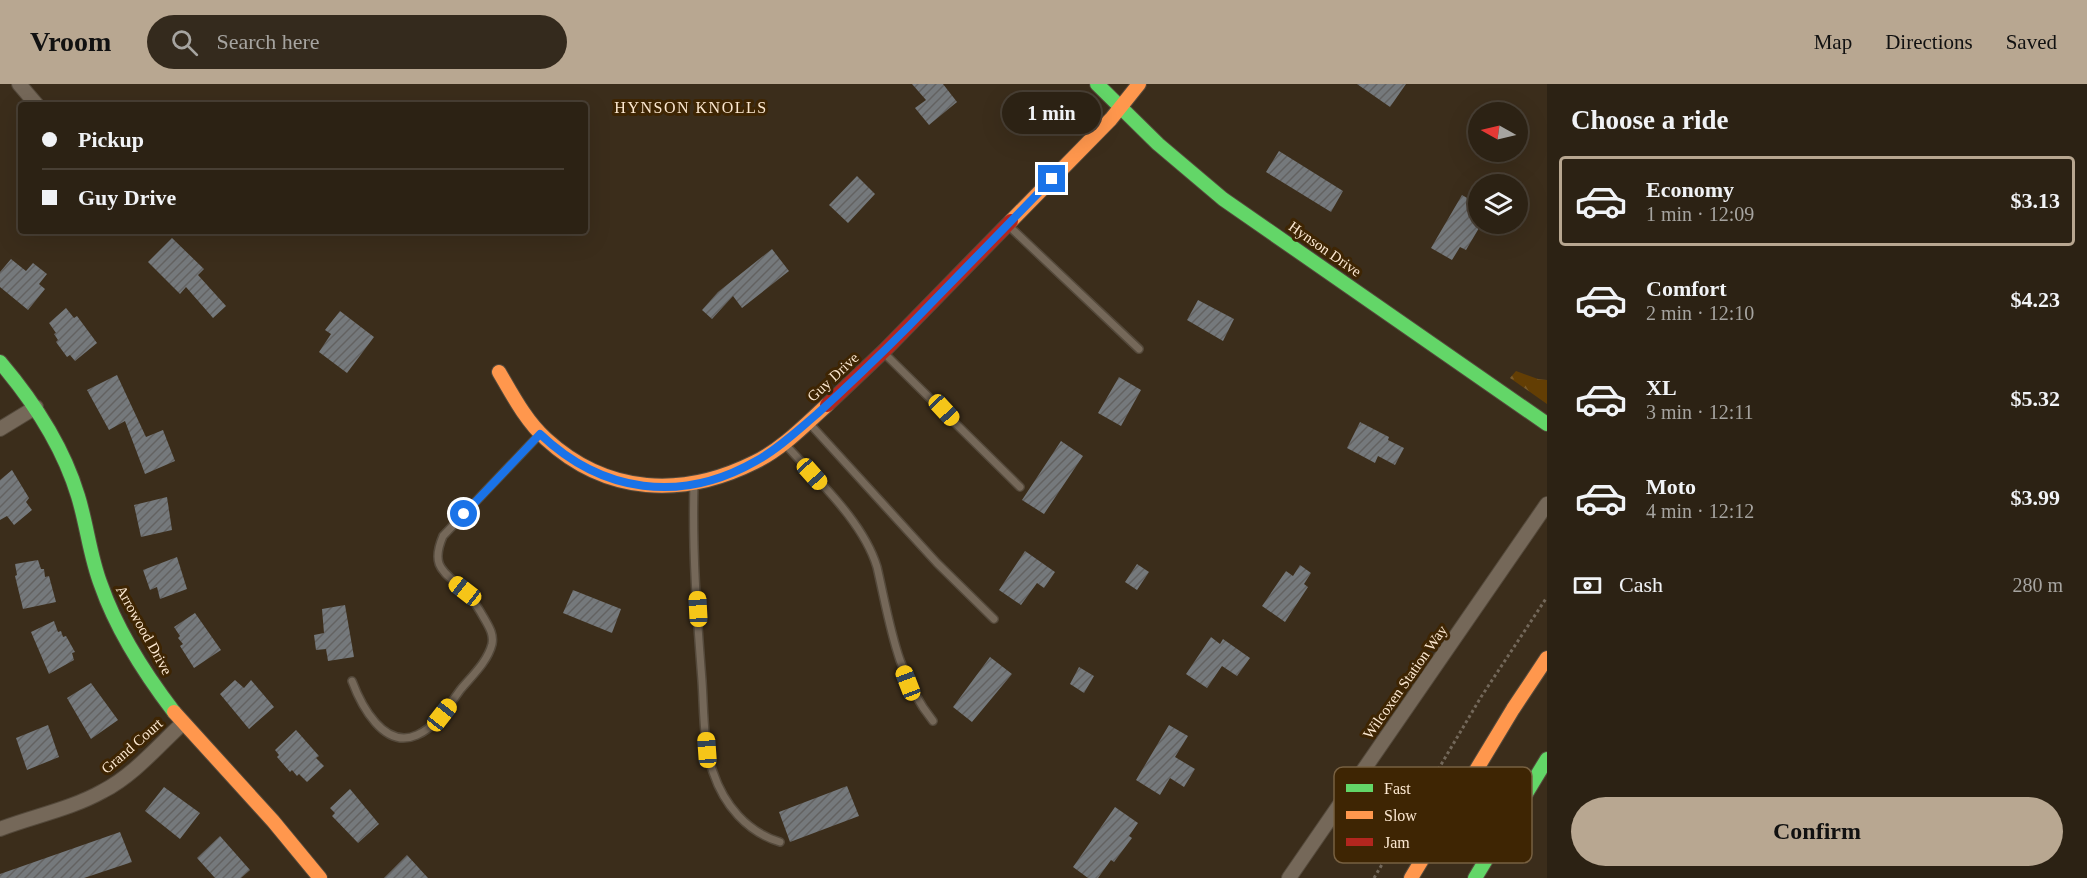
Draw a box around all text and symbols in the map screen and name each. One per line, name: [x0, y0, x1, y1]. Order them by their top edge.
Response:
search box: [147, 15, 567, 69]
text: Vroom: [30, 26, 111, 57]
icon: search: [168, 26, 201, 59]
text: Search here: [216, 29, 320, 54]
text: Map: [1814, 30, 1852, 54]
text: Directions: [1885, 30, 1973, 54]
text: Saved: [2006, 30, 2057, 54]
callout: 1 min: [1002, 92, 1102, 134]
district label: HYNSON KNOLLS: [614, 99, 768, 116]
text: 1 min: [1027, 102, 1076, 124]
north arrow: [1468, 102, 1528, 162]
map controls: [1468, 102, 1528, 234]
text: Choose a ride: [1571, 105, 1729, 135]
text: Pickup: [78, 127, 144, 152]
route end: [1038, 165, 1065, 192]
button: layers: [1468, 174, 1528, 234]
icon: car: [1574, 174, 1628, 228]
text: Economy: [1646, 177, 1734, 202]
text: Guy Drive: [78, 185, 176, 210]
text: $3.13: [2011, 188, 2060, 213]
text: 1 min · 12:09: [1646, 203, 1754, 225]
street label: Hynson Drive: [1286, 218, 1365, 280]
icon: car: [1574, 273, 1628, 327]
text: Comfort: [1646, 276, 1727, 301]
text: $4.23: [2011, 287, 2060, 312]
text: 2 min · 12:10: [1646, 302, 1754, 324]
street label: Guy Drive: [804, 349, 862, 405]
icon: car: [1574, 372, 1628, 426]
text: XL: [1646, 375, 1677, 400]
text: $5.32: [2011, 386, 2060, 411]
car: [925, 391, 963, 429]
text: 3 min · 12:11: [1646, 401, 1754, 423]
car: [793, 455, 831, 493]
icon: car: [1574, 471, 1628, 525]
text: Moto: [1646, 474, 1696, 499]
text: $3.99: [2011, 485, 2060, 510]
route start: [450, 500, 477, 527]
text: 4 min · 12:12: [1646, 500, 1754, 522]
icon: cash: [1571, 569, 1604, 602]
text: Cash: [1619, 572, 1663, 597]
car: [445, 573, 485, 609]
text: 280 m: [2012, 574, 2063, 596]
street label: Arrowood Drive: [113, 583, 175, 678]
car: [688, 591, 708, 627]
street label: Wilcoxen Station Way: [1360, 622, 1450, 742]
car: [893, 663, 923, 703]
car: [424, 695, 460, 735]
street label: Grand Court: [98, 715, 166, 777]
car: [697, 731, 717, 769]
legend: [1334, 767, 1532, 863]
text: Fast: [1384, 780, 1411, 797]
button: Confirm: [1571, 797, 2063, 866]
text: Slow: [1384, 807, 1417, 824]
text: Jam: [1384, 834, 1410, 851]

